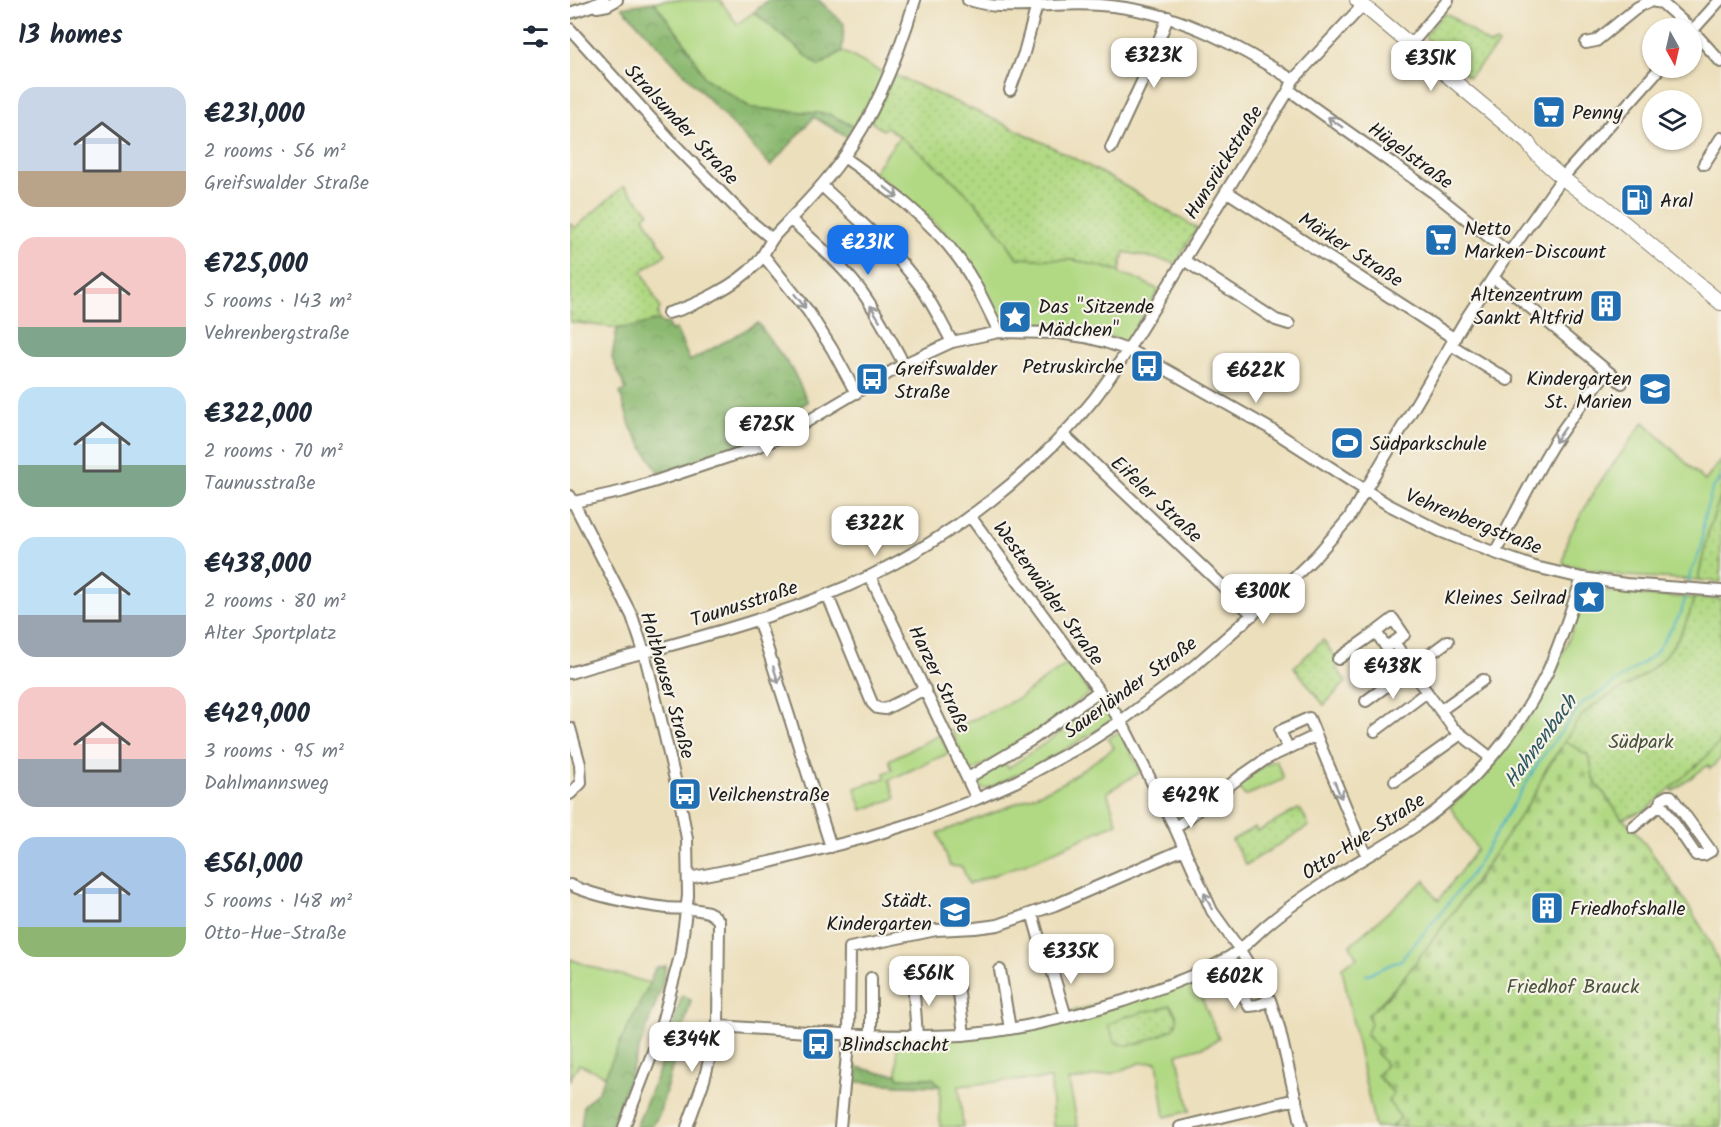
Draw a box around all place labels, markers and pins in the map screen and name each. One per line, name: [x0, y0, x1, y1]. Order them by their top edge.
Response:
pin: €323K: [1112, 38, 1196, 89]
pin: €351K: [1389, 41, 1473, 92]
supermarket icon: Penny: [1531, 94, 1567, 130]
place label: Penny: [1572, 98, 1623, 130]
fuel station icon: Aral: [1619, 182, 1655, 218]
place label: Aral: [1660, 186, 1693, 218]
place label: Netto Marken-Discount: [1464, 214, 1606, 269]
supermarket icon: Netto Marken-Discount: [1423, 222, 1459, 258]
pin: €231K: [826, 225, 910, 276]
place label: Altenzentrum Sankt Altfrid: [1470, 280, 1584, 335]
building icon: Altenzentrum Sankt Altfrid: [1588, 288, 1624, 324]
place label: Das "Sitzende Mädchen": [1038, 292, 1154, 347]
place icon: Das "Sitzende Mädchen": [997, 299, 1033, 335]
bus stop icon: Petruskirche: [1129, 348, 1165, 384]
place label: Petruskirche: [1022, 352, 1124, 384]
pin: €622K: [1214, 353, 1298, 404]
place label: Greifswalder Straße: [895, 354, 998, 409]
bus stop icon: Greifswalder Straße: [854, 361, 890, 397]
place label: Kindergarten St. Marien: [1526, 364, 1632, 419]
school or university icon: Kindergarten St. Marien: [1637, 371, 1673, 407]
pin: €725K: [725, 407, 809, 458]
sports icon: Südparkschule: [1329, 425, 1365, 461]
place label: Südparkschule: [1370, 429, 1487, 461]
pin: €322K: [833, 506, 917, 557]
pin: €300K: [1221, 574, 1305, 625]
place icon: Kleines Seilrad: [1571, 579, 1607, 615]
place label: Kleines Seilrad: [1444, 583, 1567, 615]
pin: €438K: [1351, 649, 1435, 700]
bus stop icon: Veilchenstraße: [667, 776, 703, 812]
pin: €429K: [1149, 778, 1233, 829]
place label: Veilchenstraße: [708, 780, 830, 812]
place label: Städt. Kindergarten: [826, 886, 932, 941]
building icon: Friedhofshalle: [1529, 890, 1565, 926]
school or university icon: Städt. Kindergarten: [937, 894, 973, 930]
place label: Friedhofshalle: [1570, 894, 1686, 926]
pin: €335K: [1029, 934, 1113, 985]
pin: €561K: [887, 956, 971, 1007]
pin: €602K: [1193, 959, 1277, 1010]
pin: €344K: [650, 1022, 734, 1073]
bus stop icon: Blindschacht: [800, 1026, 836, 1062]
place label: Blindschacht: [841, 1030, 949, 1062]

